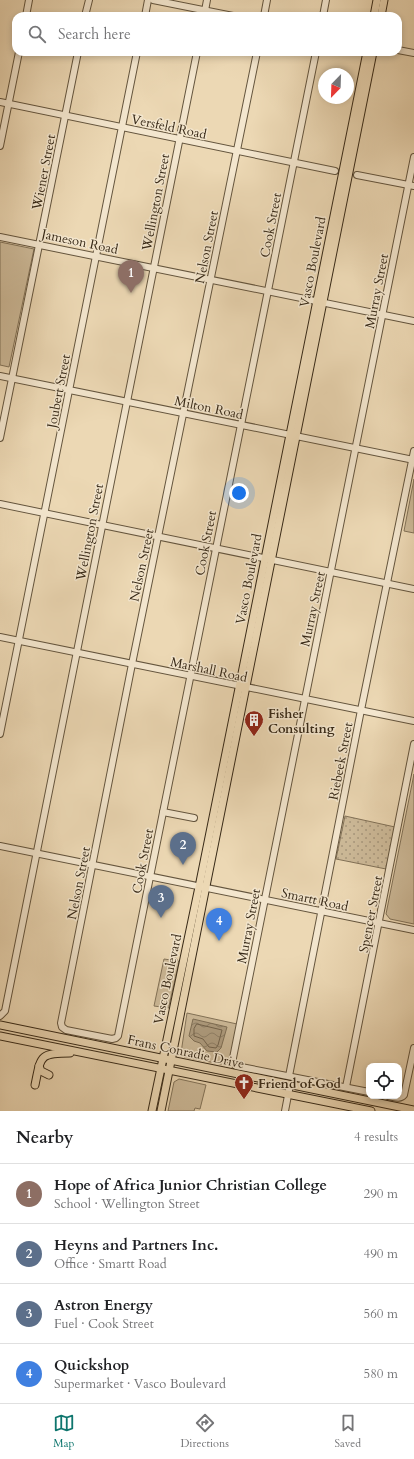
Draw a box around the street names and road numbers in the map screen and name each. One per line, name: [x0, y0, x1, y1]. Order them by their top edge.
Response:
street label: Versfeld Road: [129, 110, 208, 144]
street label: Wiener Street: [28, 133, 60, 213]
street label: Wellington Street: [138, 152, 174, 253]
street label: Cook Street: [256, 191, 286, 259]
street label: Nelson Street: [191, 209, 223, 285]
street label: Vasco Boulevard: [295, 215, 331, 309]
street label: Jameson Road: [38, 225, 120, 259]
street label: Murray Street: [361, 252, 393, 330]
street label: Joubert Street: [43, 353, 75, 432]
street label: Milton Road: [173, 392, 245, 424]
street label: Wellington Street: [72, 482, 108, 583]
street label: Cook Street: [191, 509, 221, 577]
street label: Nelson Street: [125, 527, 158, 603]
street label: Vasco Boulevard: [231, 532, 267, 626]
street label: Murray Street: [296, 570, 330, 648]
street label: Marshall Road: [169, 653, 249, 687]
street label: Riebeek Street: [325, 721, 357, 802]
street label: Cook Street: [128, 827, 158, 895]
street label: Nelson Street: [63, 845, 95, 921]
street label: Spencer Street: [355, 874, 387, 954]
street label: Smartt Road: [280, 884, 350, 916]
street label: Murray Street: [233, 887, 265, 965]
street label: Vasco Boulevard: [150, 932, 186, 1026]
street label: Frans Conradie Drive: [126, 1031, 246, 1073]

